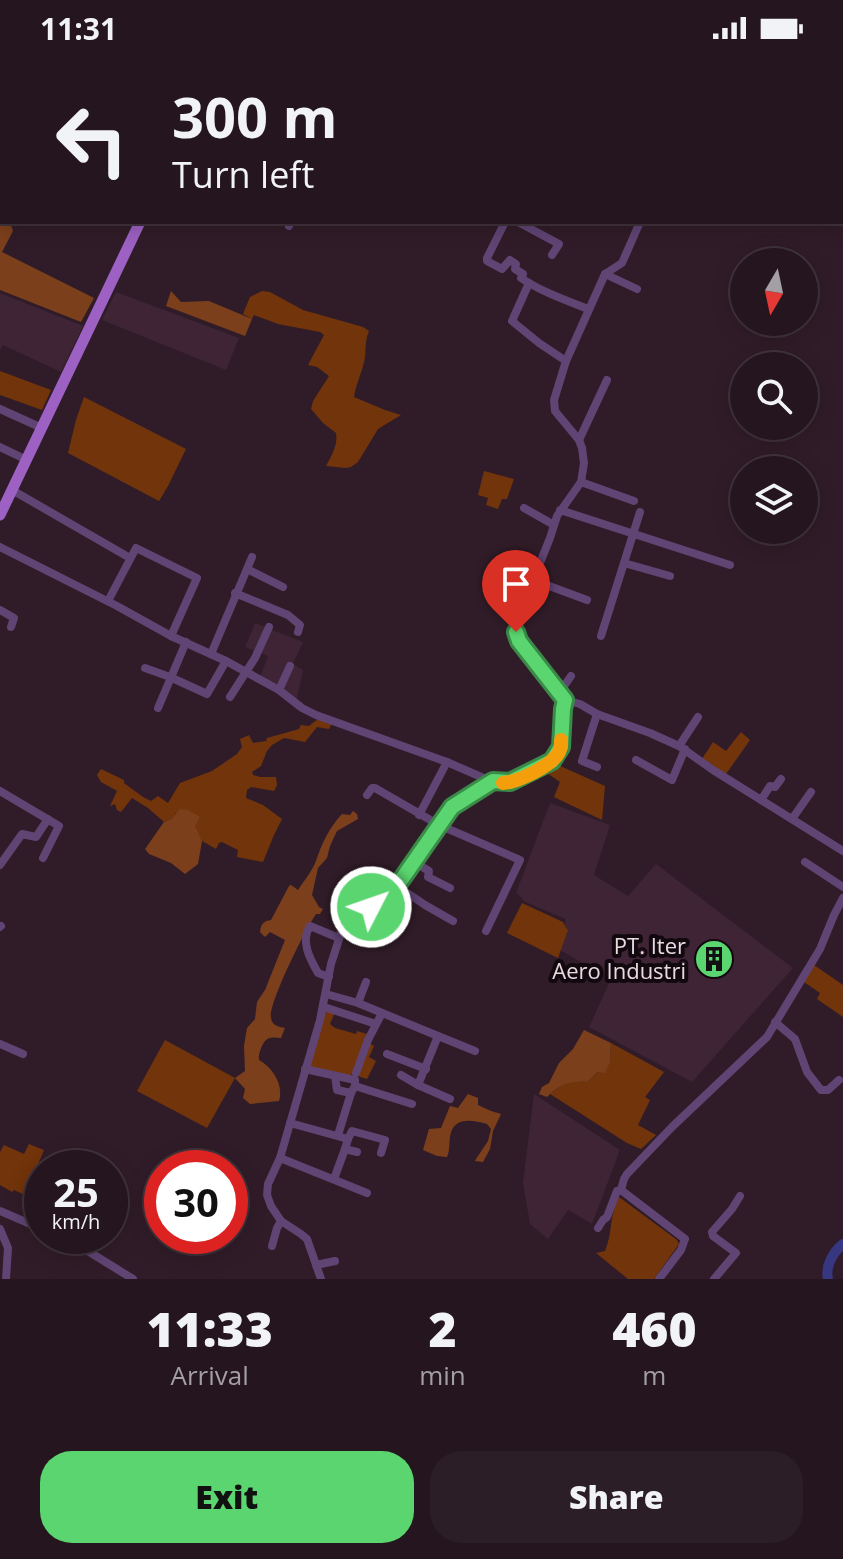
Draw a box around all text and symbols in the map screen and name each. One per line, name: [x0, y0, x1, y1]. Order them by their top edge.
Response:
text: 11:31: [40, 8, 117, 49]
text: 300 m: [172, 78, 338, 154]
icon: left: [40, 88, 144, 192]
text: Turn left: [172, 150, 314, 199]
north arrow: [730, 248, 818, 336]
map controls: [730, 248, 818, 544]
button: search: [730, 352, 818, 440]
button: layers: [730, 456, 818, 544]
pin: [482, 550, 550, 632]
icon: arrive: [494, 562, 538, 606]
position arrow: [329, 865, 413, 949]
place label: PT. Iter Aero Industri: [552, 930, 686, 985]
building icon: PT. Iter Aero Industri: [693, 938, 735, 980]
speed limit sign: 30: [144, 1150, 248, 1254]
text: 25: [53, 1164, 99, 1219]
text: km/h: [52, 1208, 100, 1235]
text: 11:33: [146, 1296, 273, 1361]
text: 2: [428, 1296, 457, 1361]
text: 460: [612, 1296, 697, 1361]
text: Arrival: [170, 1357, 249, 1393]
text: min: [419, 1357, 466, 1393]
text: m: [642, 1357, 666, 1393]
button: Exit: [40, 1451, 414, 1543]
button: Share: [430, 1451, 803, 1543]

